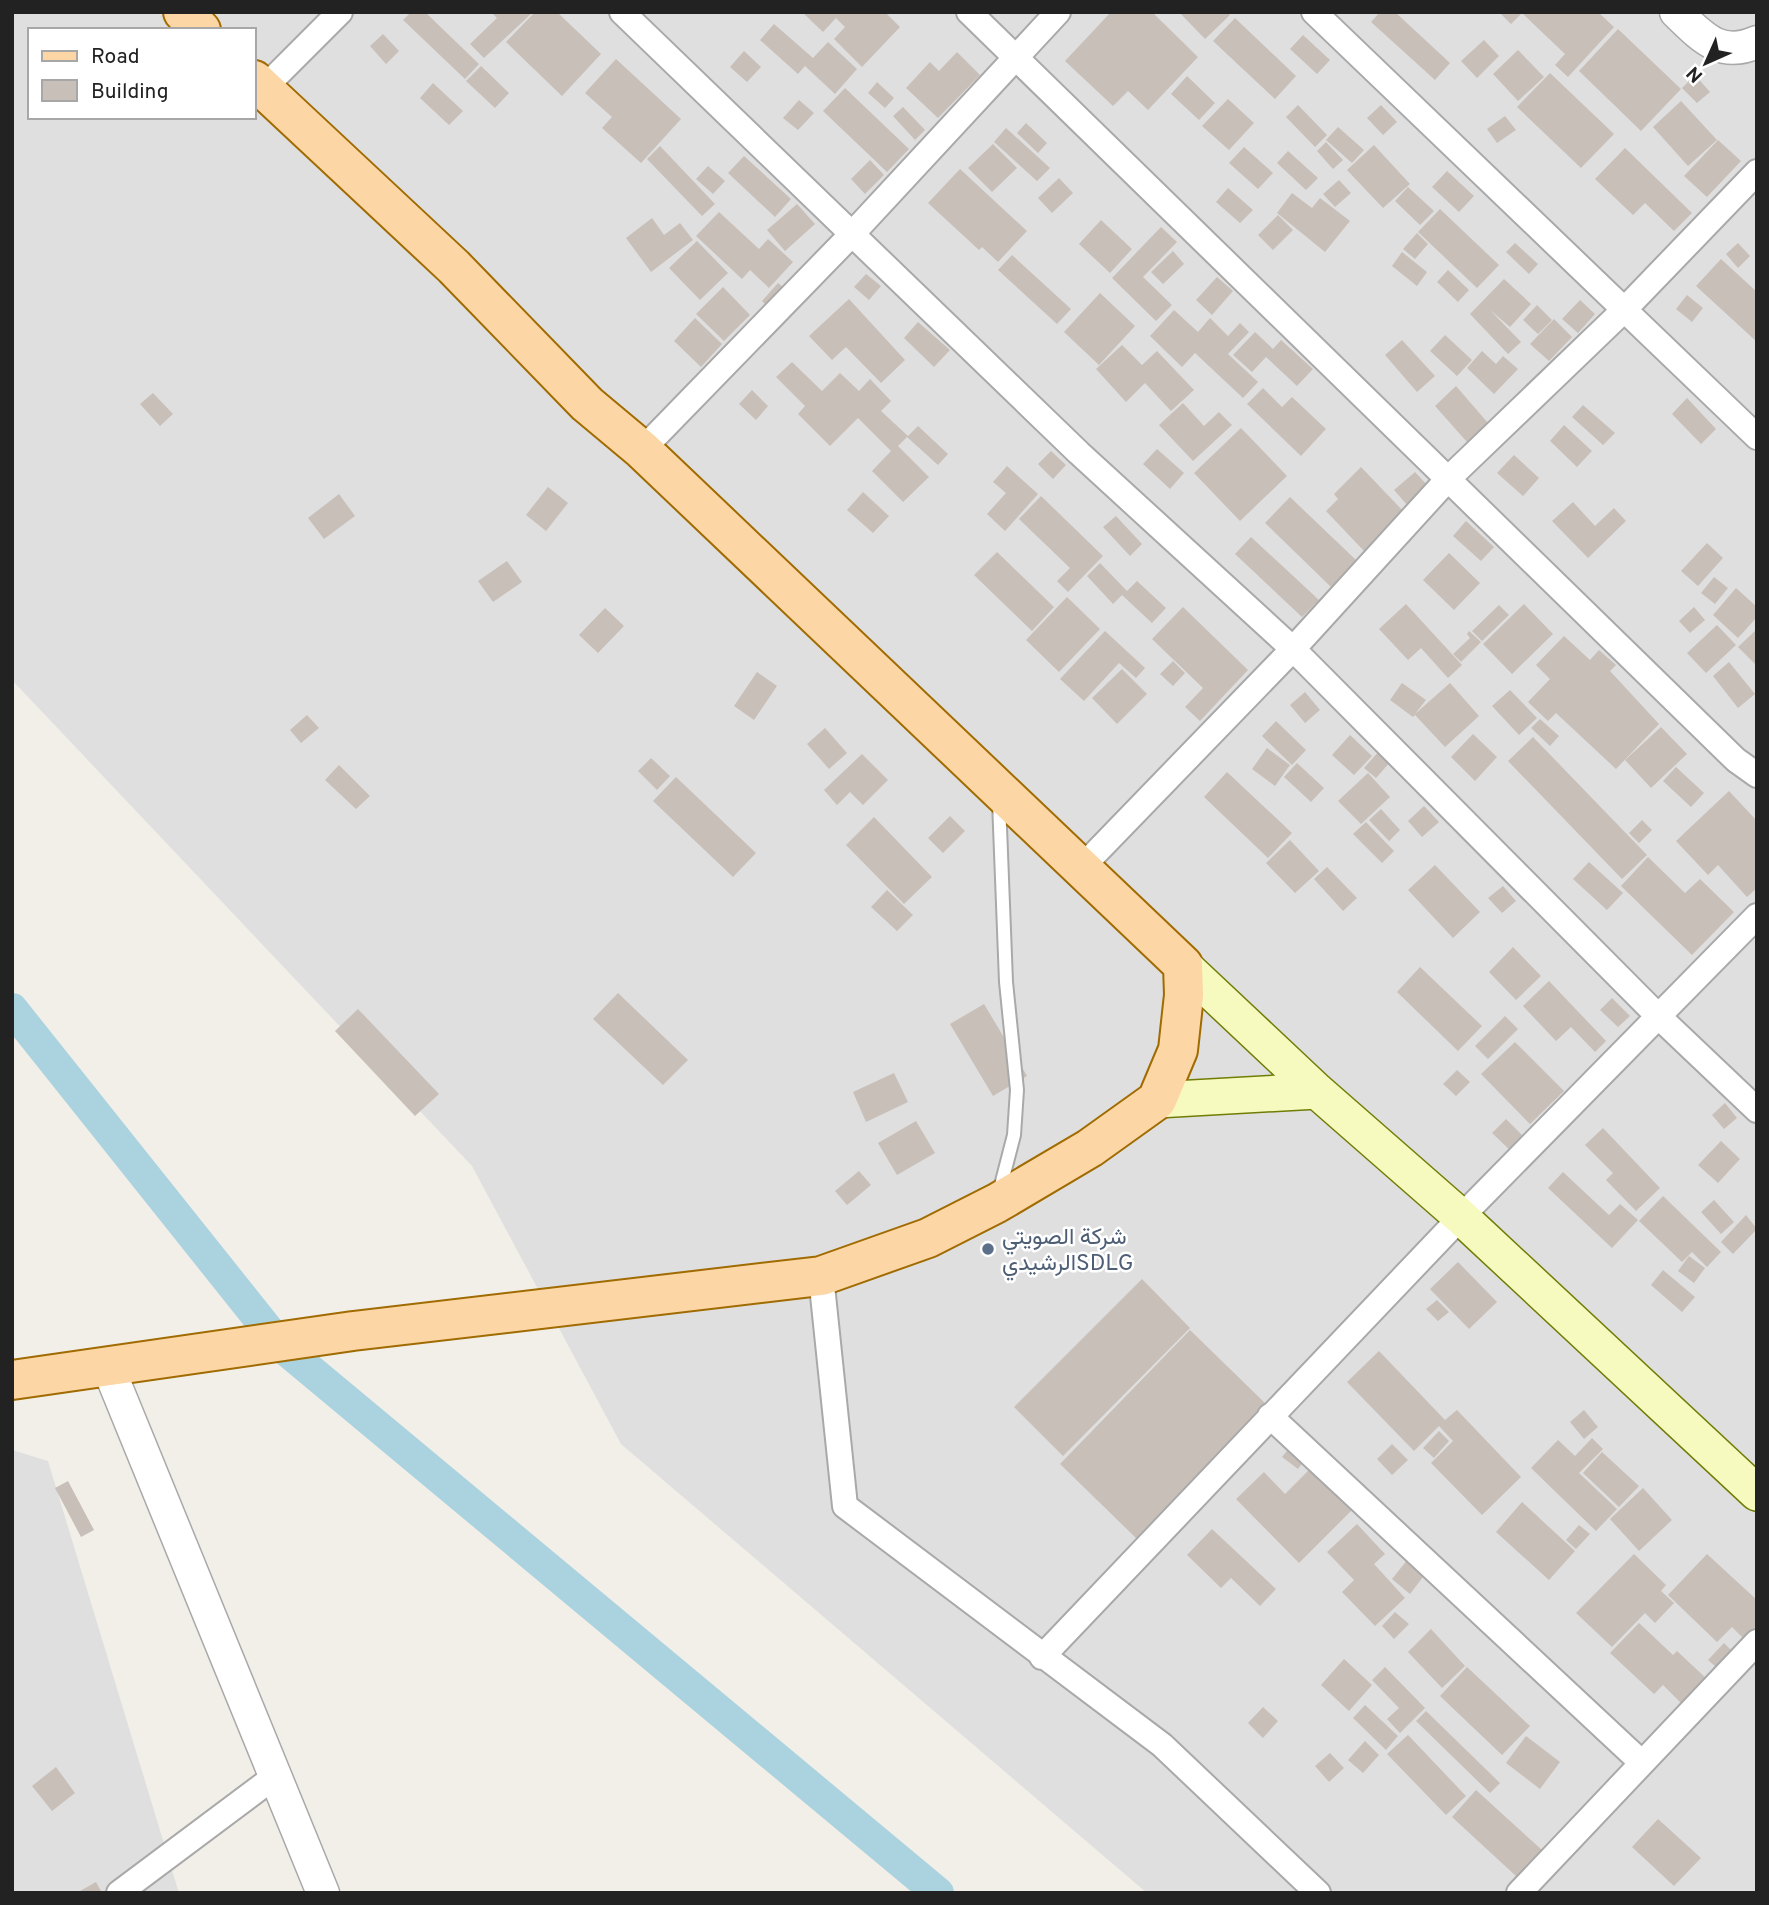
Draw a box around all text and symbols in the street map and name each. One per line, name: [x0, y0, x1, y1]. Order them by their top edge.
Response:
legend: [28, 28, 256, 119]
north arrow: [1671, 28, 1741, 98]
text: Road: [91, 44, 140, 71]
text: N: [1682, 60, 1709, 87]
text: Building: [91, 79, 169, 106]
place label: شركة الصويتي الرشيديSDLG: [1002, 1224, 1134, 1281]
marker: شركة الصويتي الرشيديSDLG: [980, 1241, 996, 1257]

